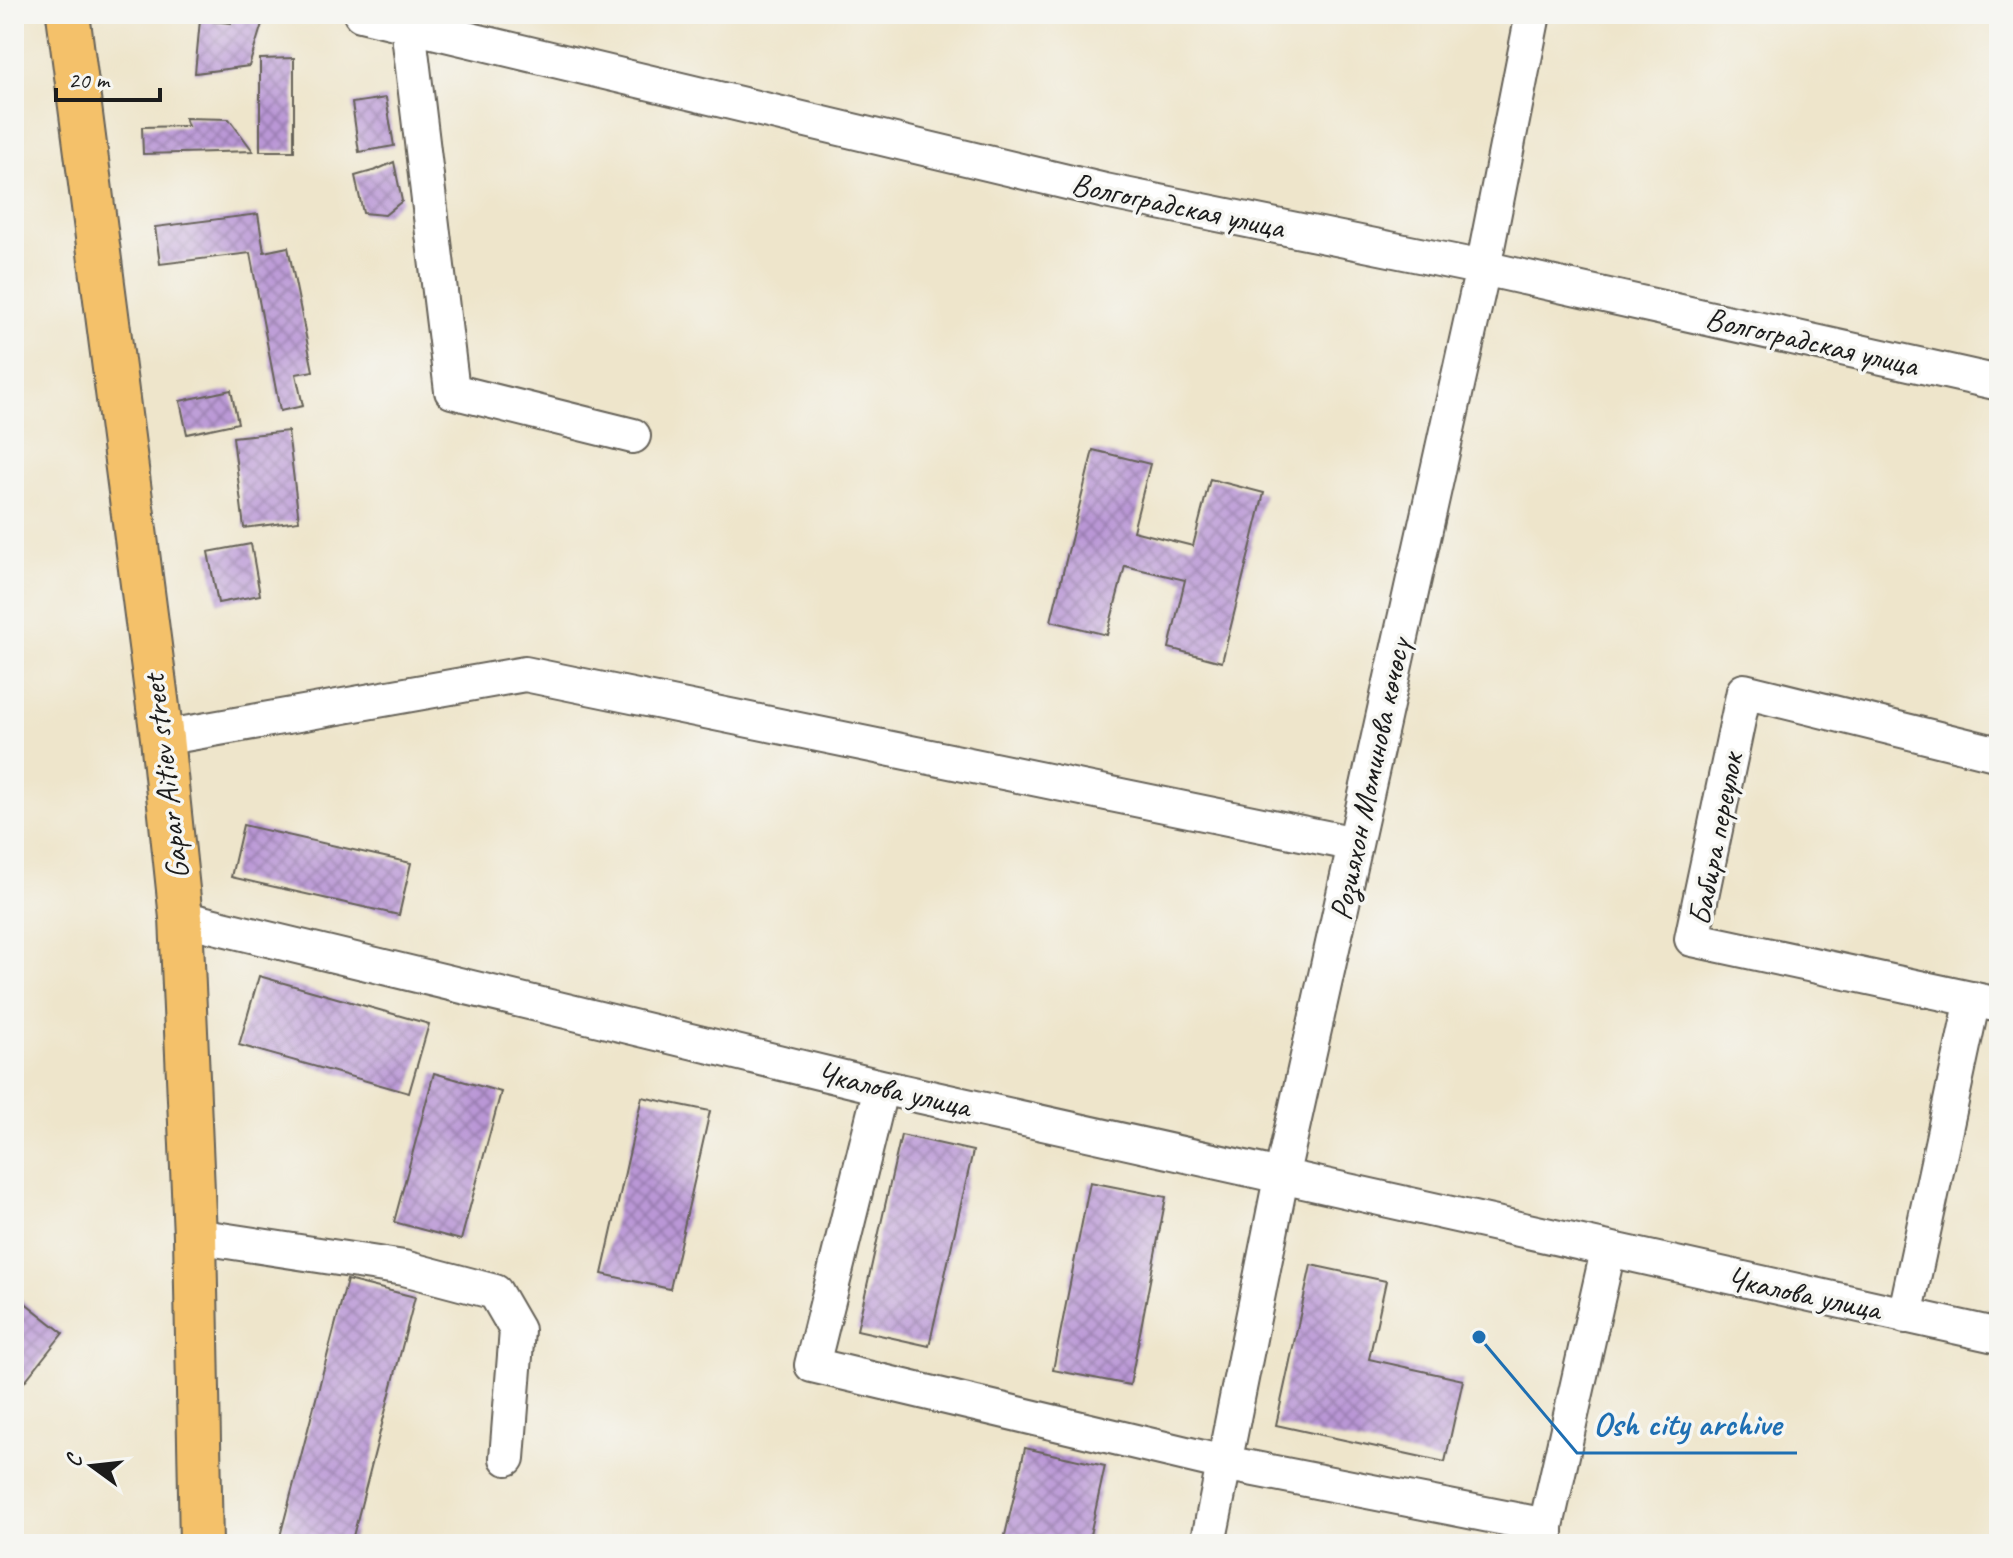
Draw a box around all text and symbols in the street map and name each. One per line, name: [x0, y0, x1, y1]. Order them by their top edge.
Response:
scale bar: [56, 52, 160, 102]
text: 20 m: [68, 65, 111, 95]
street label: Волгоградская улица: [1068, 163, 1290, 248]
street label: Волгоградская улица: [1702, 297, 1924, 386]
street label: Розияхон Моминова көчөсү: [1320, 631, 1420, 924]
street label: Gapar Aitiev street: [132, 669, 198, 881]
street label: Бабира переулок: [1679, 747, 1753, 929]
street label: Чкалова улица: [813, 1052, 977, 1128]
street label: Чкалова улица: [1723, 1257, 1887, 1330]
callout: Osh city archive: [1577, 1395, 1797, 1453]
text: Osh city archive: [1593, 1402, 1784, 1445]
north arrow: [52, 1426, 132, 1506]
text: С: [59, 1449, 89, 1470]

